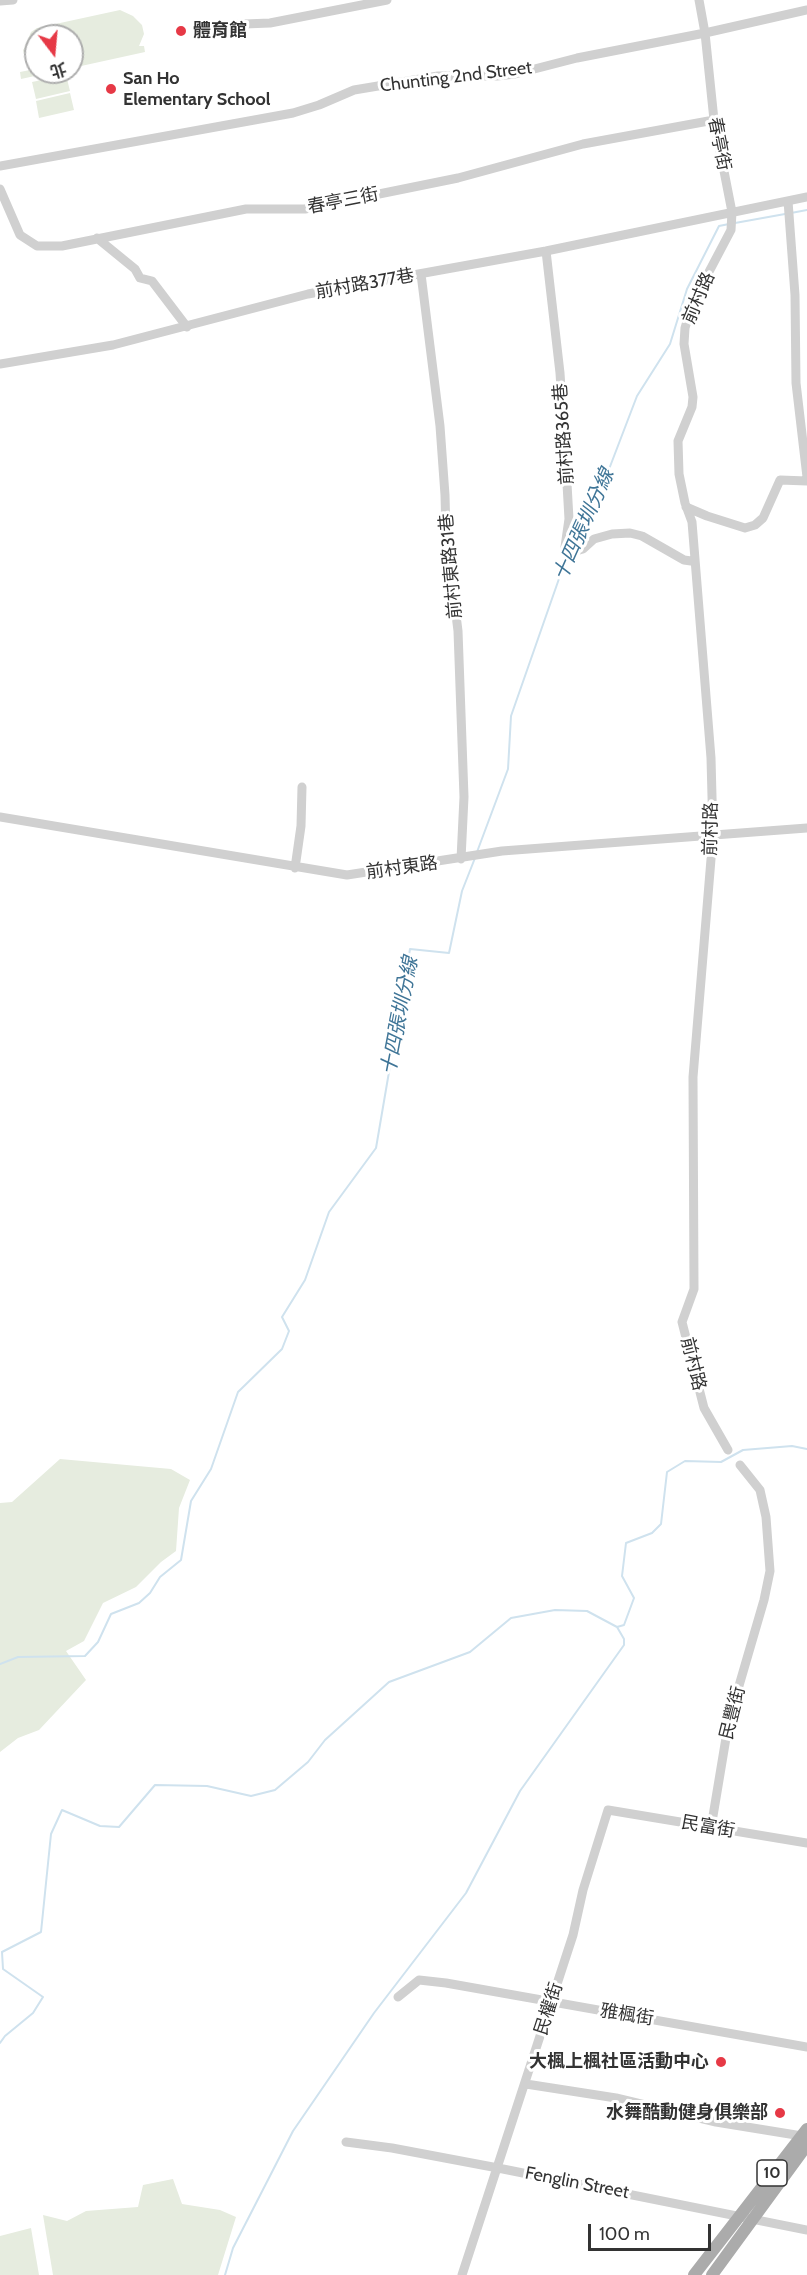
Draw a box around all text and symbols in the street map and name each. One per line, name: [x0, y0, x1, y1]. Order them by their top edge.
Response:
place label: 體育館: [193, 20, 247, 42]
north arrow: [24, 24, 84, 84]
marker: 體育館: [174, 24, 188, 38]
street label: Chunting 2nd Street: [379, 57, 533, 97]
text: 北: [48, 59, 69, 81]
place label: San Ho Elementary School: [123, 68, 270, 110]
marker: San Ho Elementary School: [104, 82, 118, 96]
street label: 春亭街: [703, 115, 735, 173]
street label: 春亭三街: [306, 184, 380, 218]
street label: 前村路377巷: [314, 265, 416, 303]
street label: 前村路: [679, 269, 719, 327]
street label: 前村路365巷: [550, 383, 578, 485]
water label: 十四張圳分線: [549, 465, 619, 585]
street label: 前村東路31巷: [436, 512, 466, 620]
street label: 前村路: [700, 802, 722, 856]
street label: 前村東路: [365, 852, 439, 884]
water label: 十四張圳分線: [377, 955, 423, 1077]
street label: 前村路: [676, 1335, 710, 1393]
street label: 民豐街: [716, 1684, 750, 1742]
street label: 民富街: [680, 1812, 736, 1842]
street label: 民權街: [530, 1980, 568, 2038]
street label: 雅楓街: [599, 2000, 655, 2030]
place label: 大楓上楓社區活動中心: [529, 2051, 709, 2073]
marker: 大楓上楓社區活動中心: [714, 2055, 728, 2069]
place label: 水舞酷動健身俱樂部: [606, 2102, 768, 2124]
marker: 水舞酷動健身俱樂部: [773, 2106, 787, 2120]
road number: 10: [757, 2160, 787, 2186]
street label: Fenglin Street: [523, 2162, 631, 2204]
scale bar: [591, 2212, 714, 2250]
text: 100 m: [599, 2223, 650, 2245]

